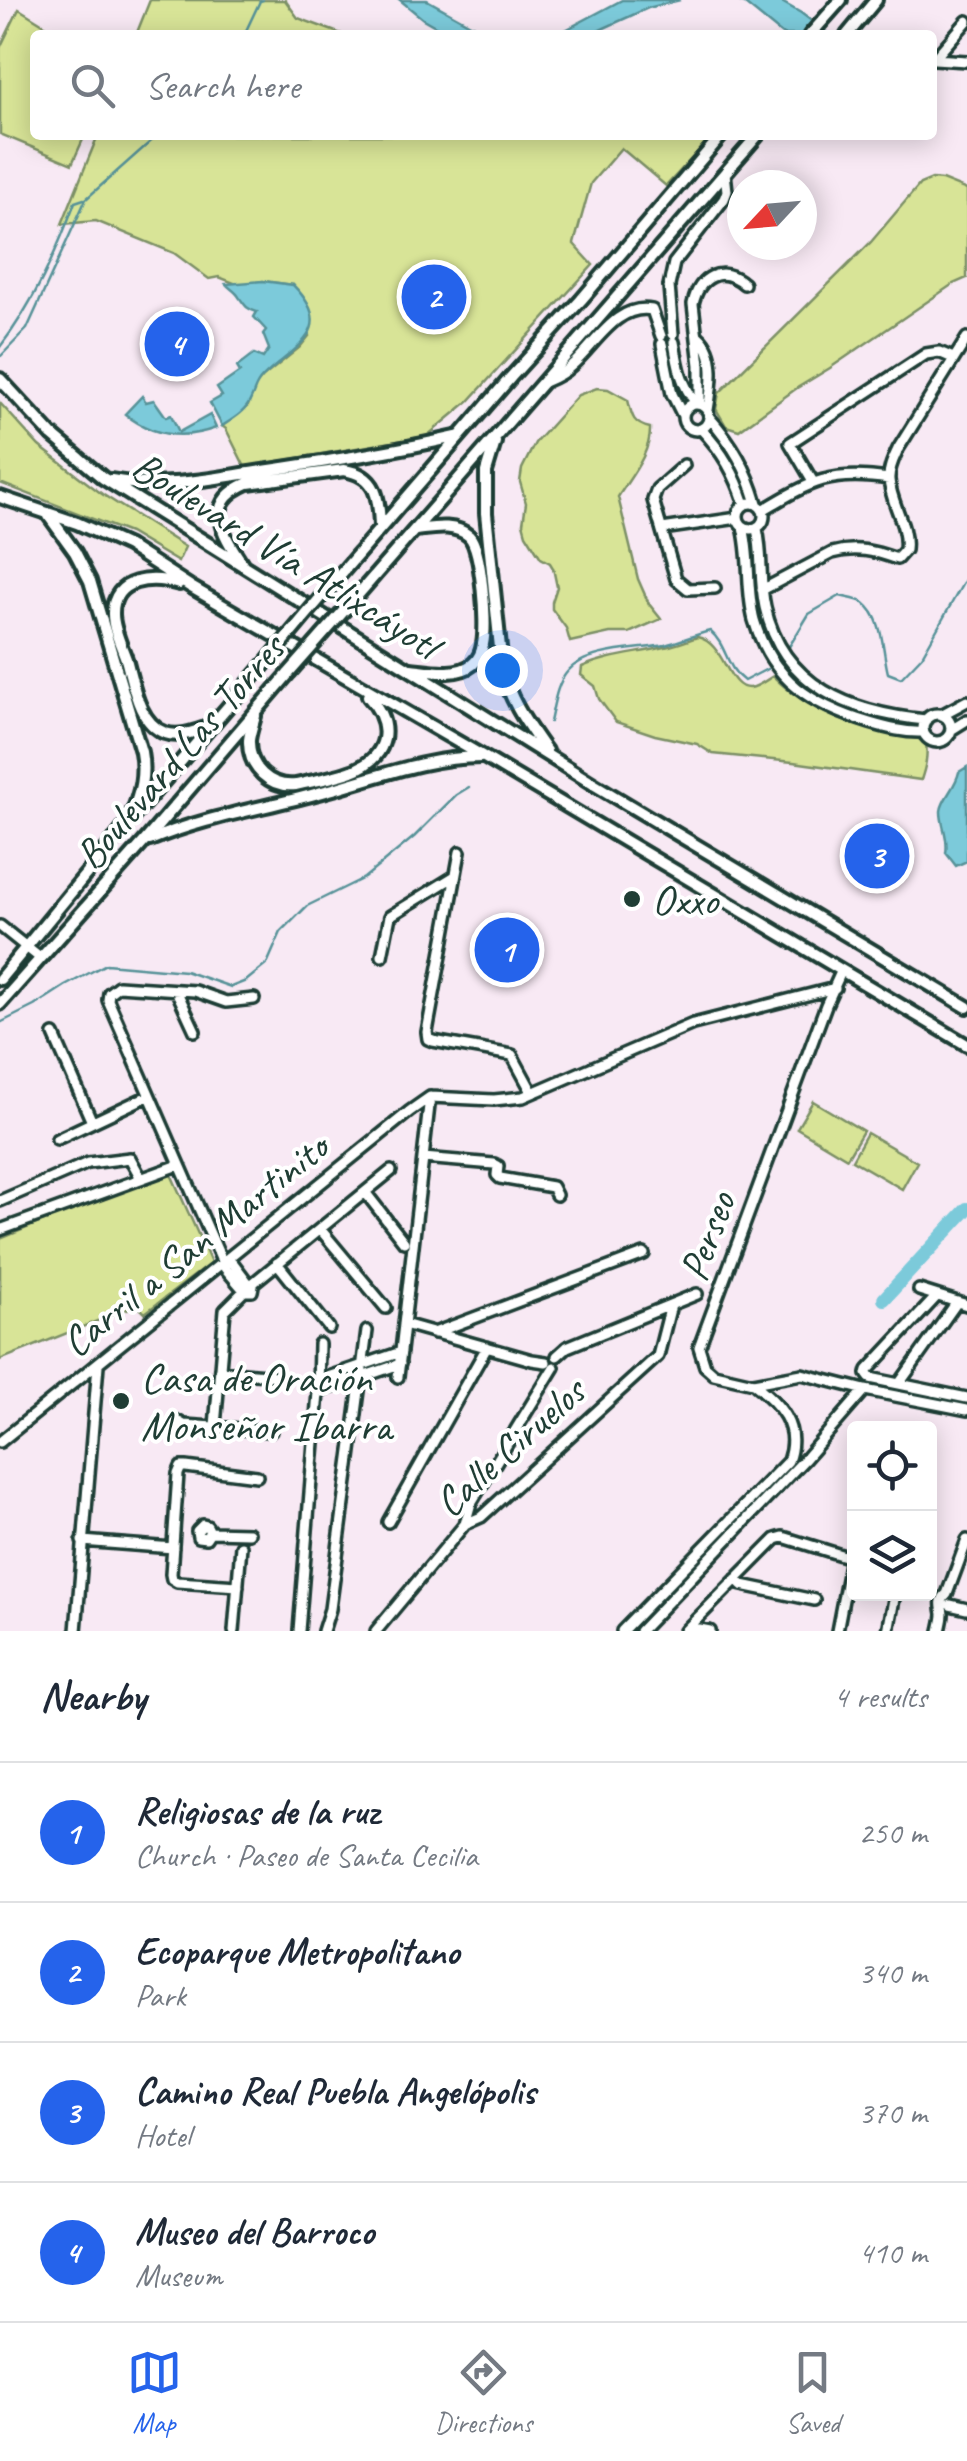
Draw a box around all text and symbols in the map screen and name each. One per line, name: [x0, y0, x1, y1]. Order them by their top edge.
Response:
search box: [30, 30, 937, 140]
icon: search: [65, 58, 120, 113]
text: Search here: [145, 62, 300, 109]
north arrow: [727, 170, 817, 260]
pin: 2: [402, 260, 466, 334]
pin: 4: [144, 306, 210, 382]
street label: Boulevard Vía Atlixcáyotl: [122, 440, 454, 675]
street label: Boulevard Las Torres: [63, 621, 299, 881]
your location: [477, 645, 528, 696]
pin: 3: [844, 818, 910, 894]
place label: Oxxo: [652, 874, 720, 927]
marker: Oxxo: [621, 888, 643, 910]
pin: 1: [474, 912, 540, 988]
street label: Carril a San Martinito: [51, 1119, 342, 1369]
street label: Perseo: [667, 1183, 748, 1288]
place label: Casa de Oración Monseñor Ibarra: [141, 1352, 395, 1453]
street label: Calle Ciruelos: [424, 1363, 599, 1529]
marker: Casa de Oración Monseñor Ibarra: [110, 1390, 132, 1412]
map controls: [847, 1421, 937, 1601]
button: locate: [847, 1421, 937, 1511]
button: layers: [847, 1511, 937, 1601]
text: Nearby: [40, 1670, 146, 1723]
text: 4 results: [833, 1676, 927, 1717]
text: Religiosas de la ruz: [135, 1788, 379, 1835]
text: 1: [65, 1812, 80, 1853]
text: 250 m: [858, 1812, 927, 1853]
text: Church · Paseo de Santa Cecilia: [135, 1835, 478, 1876]
text: Ecoparque Metropolitano: [135, 1928, 459, 1975]
text: 2: [65, 1952, 80, 1993]
text: 340 m: [858, 1952, 927, 1993]
text: Park: [135, 1975, 186, 2016]
text: Camino Real Puebla Angelópolis: [135, 2068, 535, 2115]
text: 3: [65, 2092, 80, 2133]
text: 370 m: [858, 2092, 927, 2133]
text: Hotel: [135, 2115, 191, 2156]
text: Museo del Barroco: [135, 2208, 374, 2255]
text: 4: [65, 2232, 80, 2273]
text: 410 m: [858, 2232, 927, 2273]
text: Museum: [135, 2255, 222, 2296]
tab: Map: [127, 2345, 182, 2440]
tab: Directions: [435, 2345, 532, 2440]
tab: Saved: [785, 2345, 840, 2440]

